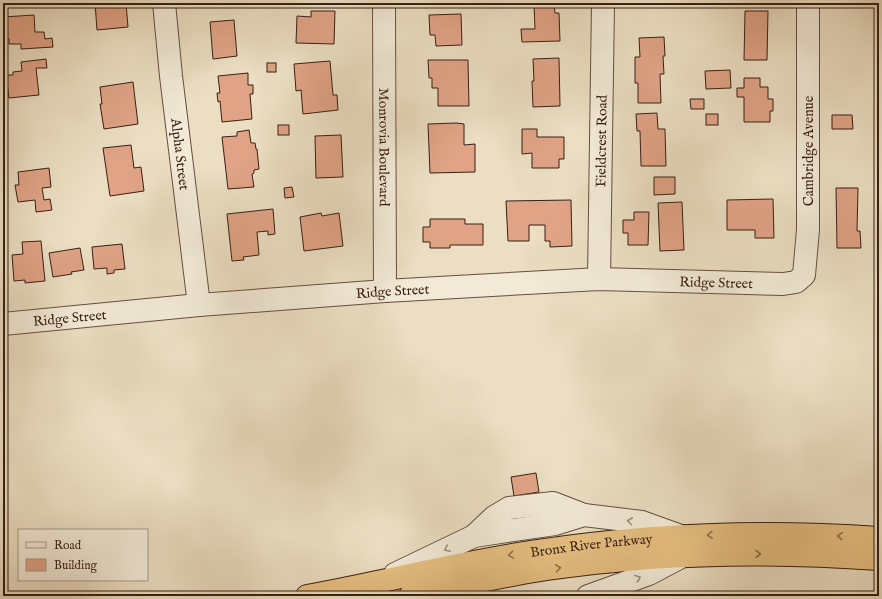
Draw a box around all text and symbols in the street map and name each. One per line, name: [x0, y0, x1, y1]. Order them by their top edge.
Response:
street label: Monrovia Boulevard: [374, 88, 393, 207]
street label: Fieldcrest Road: [592, 94, 612, 187]
street label: Cambridge Avenue: [800, 95, 818, 206]
street label: Alpha Street: [166, 116, 193, 191]
street label: Ridge Street: [679, 273, 753, 293]
street label: Ridge Street: [355, 281, 430, 303]
street label: Ridge Street: [32, 306, 108, 331]
one-way arrow: [627, 517, 634, 526]
legend: [18, 529, 148, 581]
street label: Bronx River Parkway: [529, 530, 653, 562]
one-way arrow: [707, 531, 713, 539]
one-way arrow: [837, 531, 843, 540]
text: Road: [54, 538, 82, 553]
one-way arrow: [443, 544, 451, 552]
one-way arrow: [508, 550, 514, 559]
one-way arrow: [755, 550, 761, 558]
text: Building: [54, 558, 98, 573]
one-way arrow: [555, 564, 562, 573]
one-way arrow: [634, 574, 641, 583]

